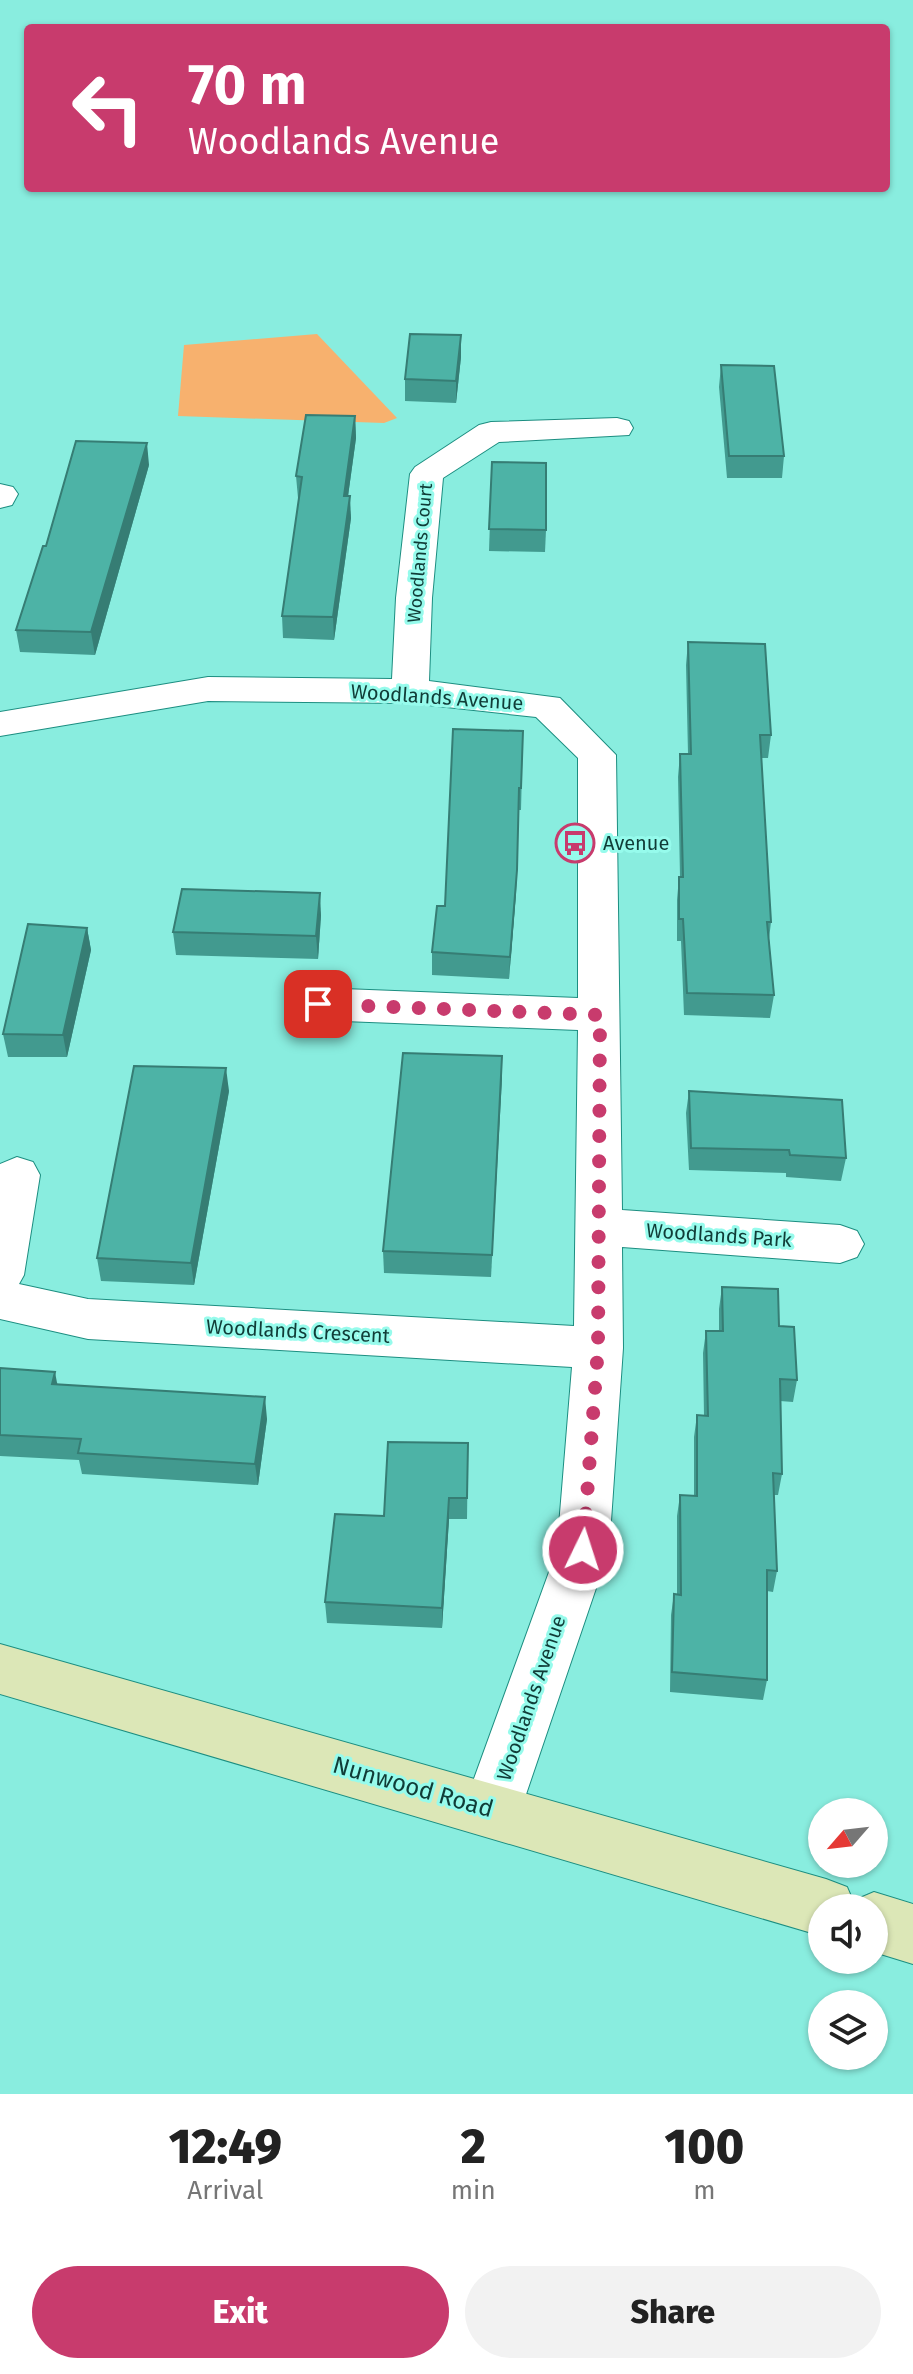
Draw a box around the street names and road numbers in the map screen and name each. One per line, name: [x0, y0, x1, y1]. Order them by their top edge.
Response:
street label: Woodlands Court: [403, 482, 437, 624]
street label: Woodlands Avenue: [350, 679, 524, 715]
street label: Woodlands Park: [645, 1218, 793, 1252]
street label: Woodlands Crescent: [206, 1314, 391, 1348]
street label: Woodlands Avenue: [491, 1612, 571, 1784]
street label: Nunwood Road: [329, 1751, 497, 1823]

